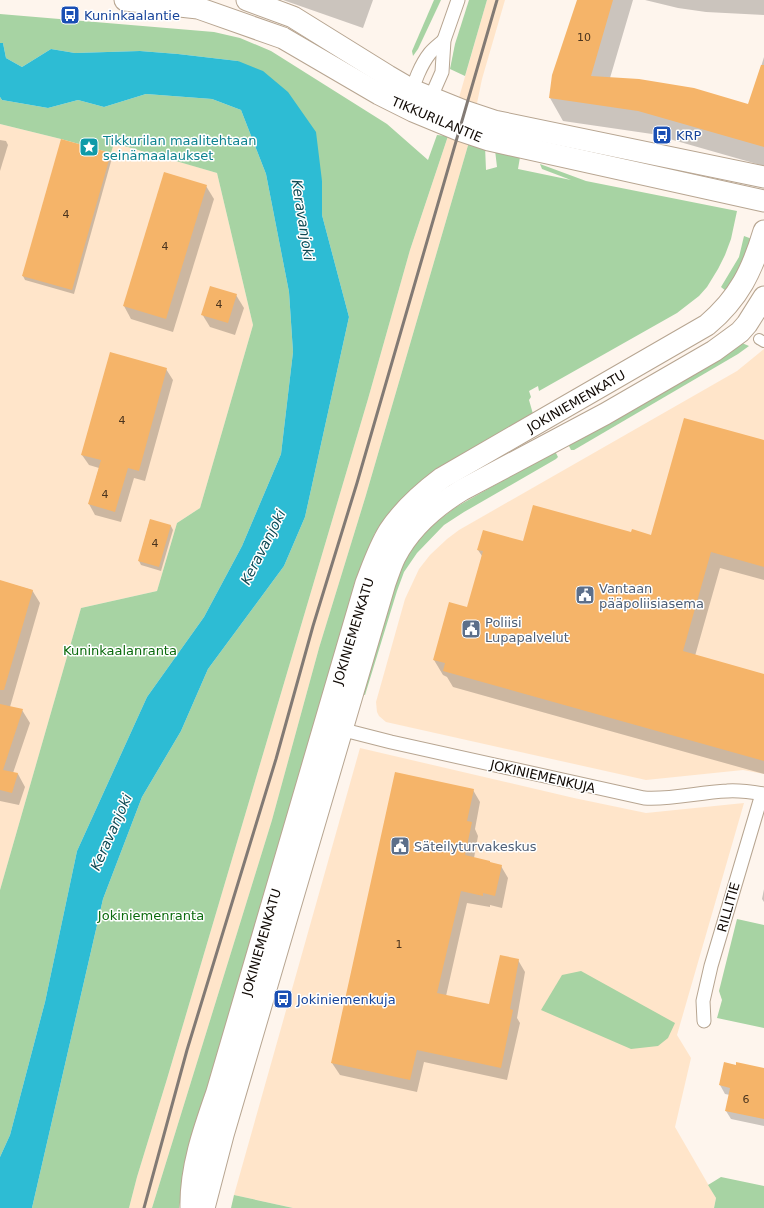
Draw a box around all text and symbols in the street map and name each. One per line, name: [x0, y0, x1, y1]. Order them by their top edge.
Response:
bus stop icon: Kuninkaalantie: [59, 4, 81, 26]
place label: Kuninkaalantie: [84, 8, 180, 23]
house number: 10: [577, 31, 591, 44]
street label: TIKKURILANTIE: [388, 93, 484, 145]
bus stop icon: KRP: [651, 124, 673, 146]
place label: KRP: [676, 128, 702, 143]
place label: Tikkurilan maalitehtaan seinämaalaukset: [102, 133, 256, 163]
place icon: Tikkurilan maalitehtaan seinämaalaukset: [78, 136, 100, 158]
water label: Keravanjoki: [289, 178, 317, 262]
house number: 4: [63, 208, 70, 221]
house number: 4: [162, 240, 169, 253]
house number: 4: [216, 298, 223, 311]
street label: JOKINIEMENKATU: [524, 367, 628, 436]
house number: 4: [119, 414, 126, 427]
house number: 4: [102, 488, 109, 501]
water label: Keravanjoki: [237, 507, 289, 587]
house number: 4: [152, 537, 159, 550]
street label: JOKINIEMENKATU: [330, 576, 377, 687]
place label: Vantaan pääpoliisiasema: [599, 581, 704, 611]
public building icon: Vantaan pääpoliisiasema: [574, 584, 596, 606]
place label: Poliisi Lupapalvelut: [485, 615, 569, 645]
public building icon: Poliisi Lupapalvelut: [460, 618, 482, 640]
park label: Kuninkaalanranta: [63, 643, 177, 658]
street label: JOKINIEMENKUJA: [488, 757, 597, 796]
water label: Keravanjoki: [87, 791, 135, 873]
public building icon: Säteilyturvakeskus: [389, 835, 411, 857]
place label: Säteilyturvakeskus: [414, 839, 537, 854]
street label: RILLITIE: [714, 880, 743, 934]
street label: JOKINIEMENKATU: [239, 887, 284, 999]
park label: Jokiniemenranta: [97, 908, 204, 923]
house number: 1: [396, 938, 403, 951]
bus stop icon: Jokiniemenkuja: [272, 988, 294, 1010]
place label: Jokiniemenkuja: [296, 992, 396, 1007]
house number: 6: [743, 1093, 750, 1106]

